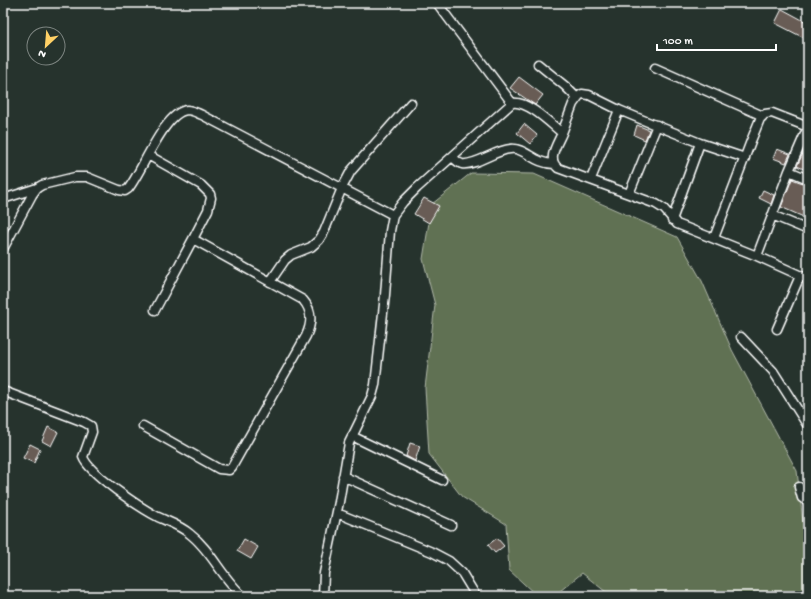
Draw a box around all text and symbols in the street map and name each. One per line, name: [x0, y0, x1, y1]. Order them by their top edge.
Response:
north arrow: [26, 26, 66, 66]
scale bar: [657, 26, 776, 52]
text: 100 m: [662, 35, 693, 49]
text: N: [37, 46, 48, 60]

